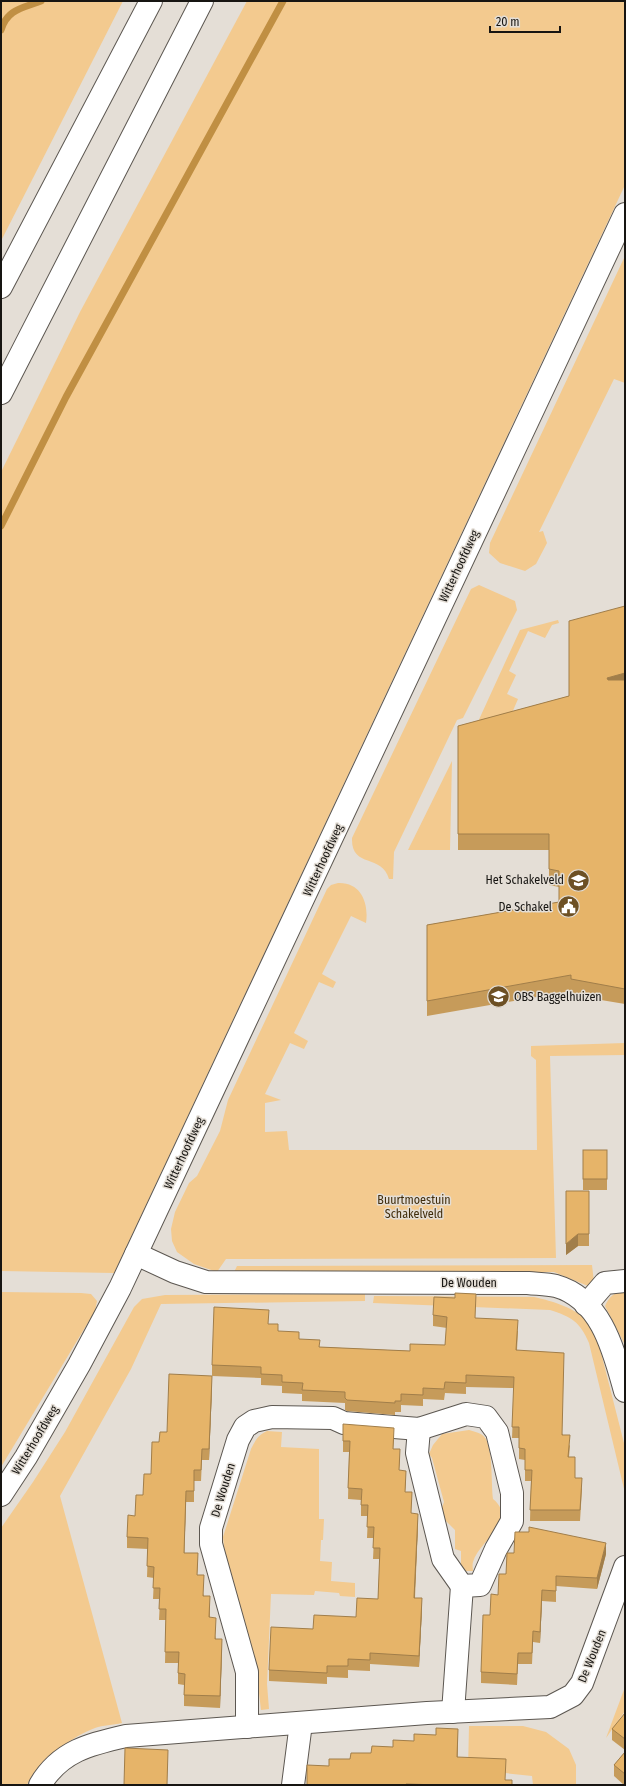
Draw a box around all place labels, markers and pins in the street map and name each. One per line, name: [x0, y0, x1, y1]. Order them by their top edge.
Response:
school or university icon: Het Schakelveld: [566, 867, 592, 893]
place label: Het Schakelveld: [486, 873, 564, 887]
public building icon: De Schakel: [555, 894, 581, 920]
place label: De Schakel: [498, 900, 552, 914]
school or university icon: OBS Baggelhuizen: [485, 984, 511, 1010]
place label: OBS Baggelhuizen: [514, 990, 602, 1004]

